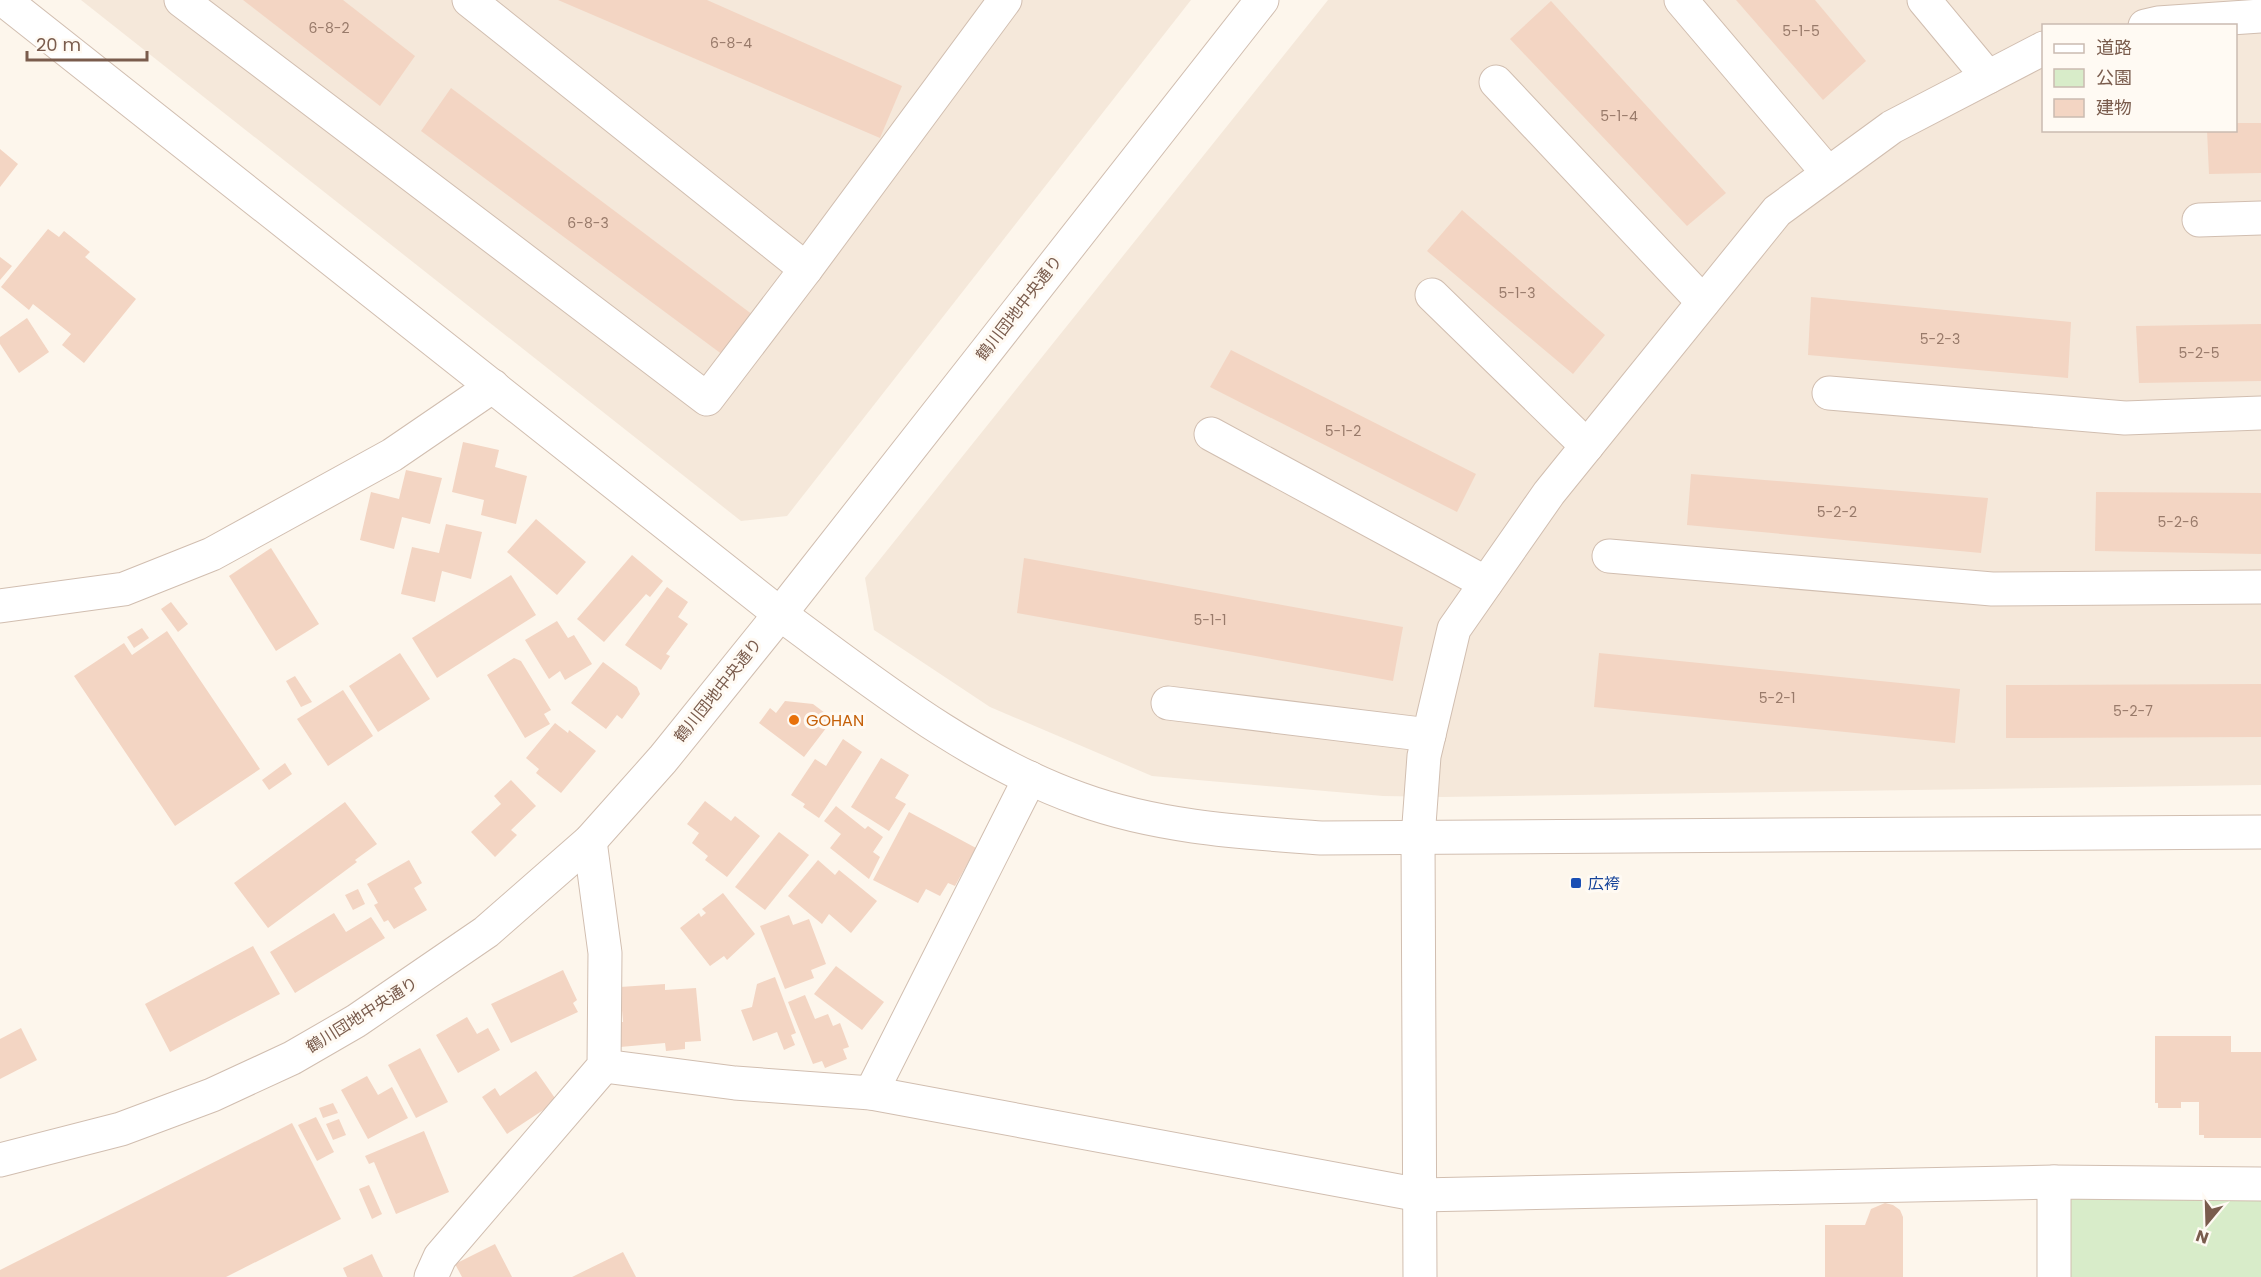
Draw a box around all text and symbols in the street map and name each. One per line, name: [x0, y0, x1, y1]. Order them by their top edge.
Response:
house number: 6-8-2: [308, 18, 350, 38]
house number: 5-1-5: [1782, 21, 1820, 41]
scale bar: [27, 24, 147, 62]
legend: [2042, 24, 2237, 132]
text: 20 m: [36, 32, 81, 57]
house number: 6-8-4: [710, 33, 752, 53]
text: 道路: [2096, 35, 2132, 60]
text: 公園: [2096, 65, 2132, 90]
text: 建物: [2096, 95, 2132, 120]
house number: 5-1-4: [1600, 106, 1638, 126]
house number: 6-8-3: [567, 213, 609, 233]
street label: 鶴川団地中央通り: [971, 250, 1067, 366]
house number: 5-1-3: [1499, 283, 1535, 303]
house number: 5-2-3: [1920, 329, 1960, 349]
house number: 5-2-5: [2178, 343, 2220, 363]
house number: 5-1-2: [1325, 421, 1361, 441]
house number: 5-2-2: [1817, 502, 1857, 522]
house number: 5-2-6: [2157, 512, 2199, 532]
house number: 5-1-1: [1193, 610, 1227, 630]
street label: 鶴川団地中央通り: [669, 633, 767, 747]
house number: 5-2-1: [1759, 688, 1795, 708]
house number: 5-2-7: [2113, 701, 2153, 721]
place label: GOHAN: [806, 709, 864, 732]
marker: GOHAN: [787, 713, 801, 727]
place label: 広袴: [1588, 872, 1620, 895]
marker: 広袴: [1569, 876, 1583, 890]
street label: 鶴川団地中央通り: [302, 971, 422, 1059]
north arrow: [2177, 1193, 2237, 1253]
text: N: [2193, 1224, 2212, 1250]

